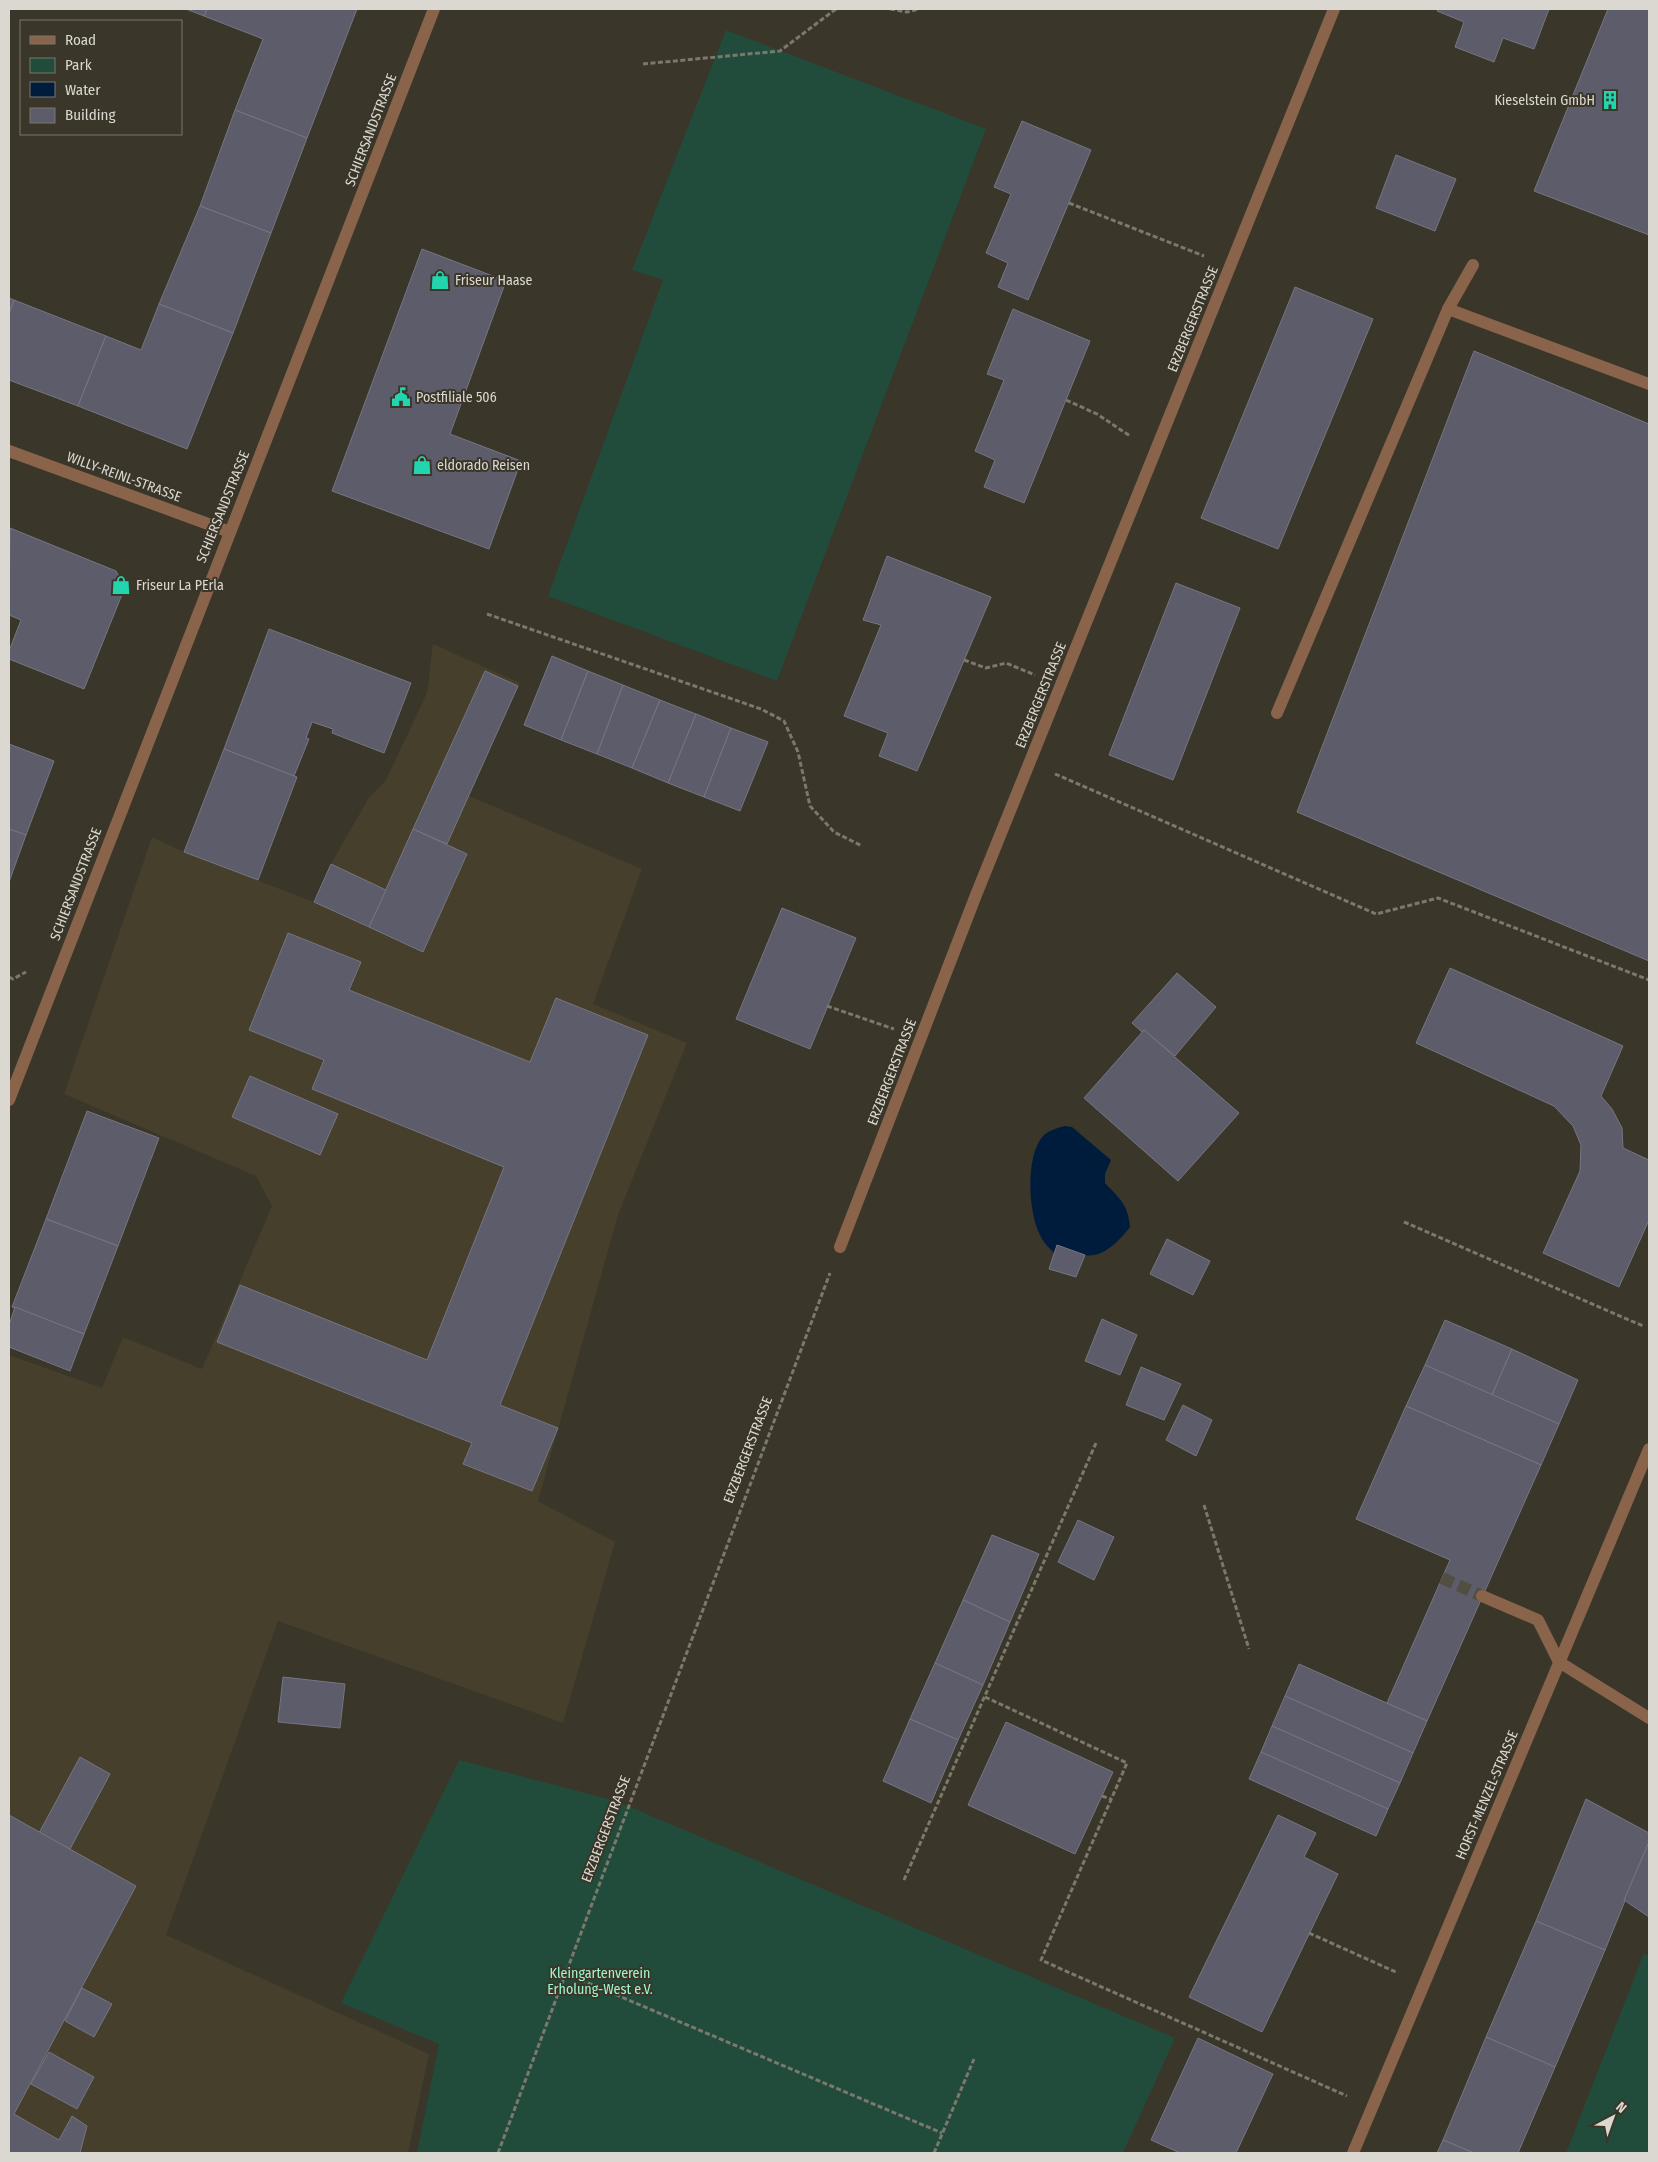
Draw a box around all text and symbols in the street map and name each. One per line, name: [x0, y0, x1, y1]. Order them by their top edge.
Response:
legend: [20, 20, 182, 135]
text: Road: [65, 31, 96, 49]
text: Park: [65, 56, 92, 74]
street label: SCHIERSANDSTRASSE: [342, 71, 401, 189]
text: Water: [65, 81, 101, 99]
building icon: Kieselstein GmbH: [1599, 89, 1621, 111]
place label: Kieselstein GmbH: [1494, 92, 1595, 109]
text: Building: [65, 106, 116, 124]
street label: ERZBERGERSTRASSE: [1164, 263, 1222, 375]
shop icon: Friseur Haase: [429, 269, 451, 291]
place label: Friseur Haase: [455, 272, 532, 289]
public building icon: Postfiliale 506: [390, 386, 412, 408]
place label: Postfiliale 506: [416, 389, 497, 406]
street label: WILLY-REINL-STRASSE: [64, 448, 184, 506]
street label: SCHIERSANDSTRASSE: [193, 448, 253, 566]
shop icon: eldorado Reisen: [411, 454, 433, 476]
place label: eldorado Reisen: [437, 457, 530, 474]
shop icon: Friseur La PErla: [110, 574, 132, 596]
place label: Friseur La PErla: [136, 577, 224, 594]
street label: ERZBERGERSTRASSE: [1012, 639, 1070, 751]
street label: SCHIERSANDSTRASSE: [47, 825, 106, 943]
street label: ERZBERGERSTRASSE: [864, 1016, 920, 1128]
street label: ERZBERGERSTRASSE: [720, 1394, 776, 1506]
street label: HORST-MENZEL-STRASSE: [1452, 1728, 1522, 1862]
street label: ERZBERGERSTRASSE: [578, 1773, 634, 1885]
park label: Kleingartenverein Erholung-West e.V.: [547, 1965, 653, 1998]
north arrow: [1588, 2092, 1638, 2142]
text: N: [1612, 2098, 1630, 2117]

